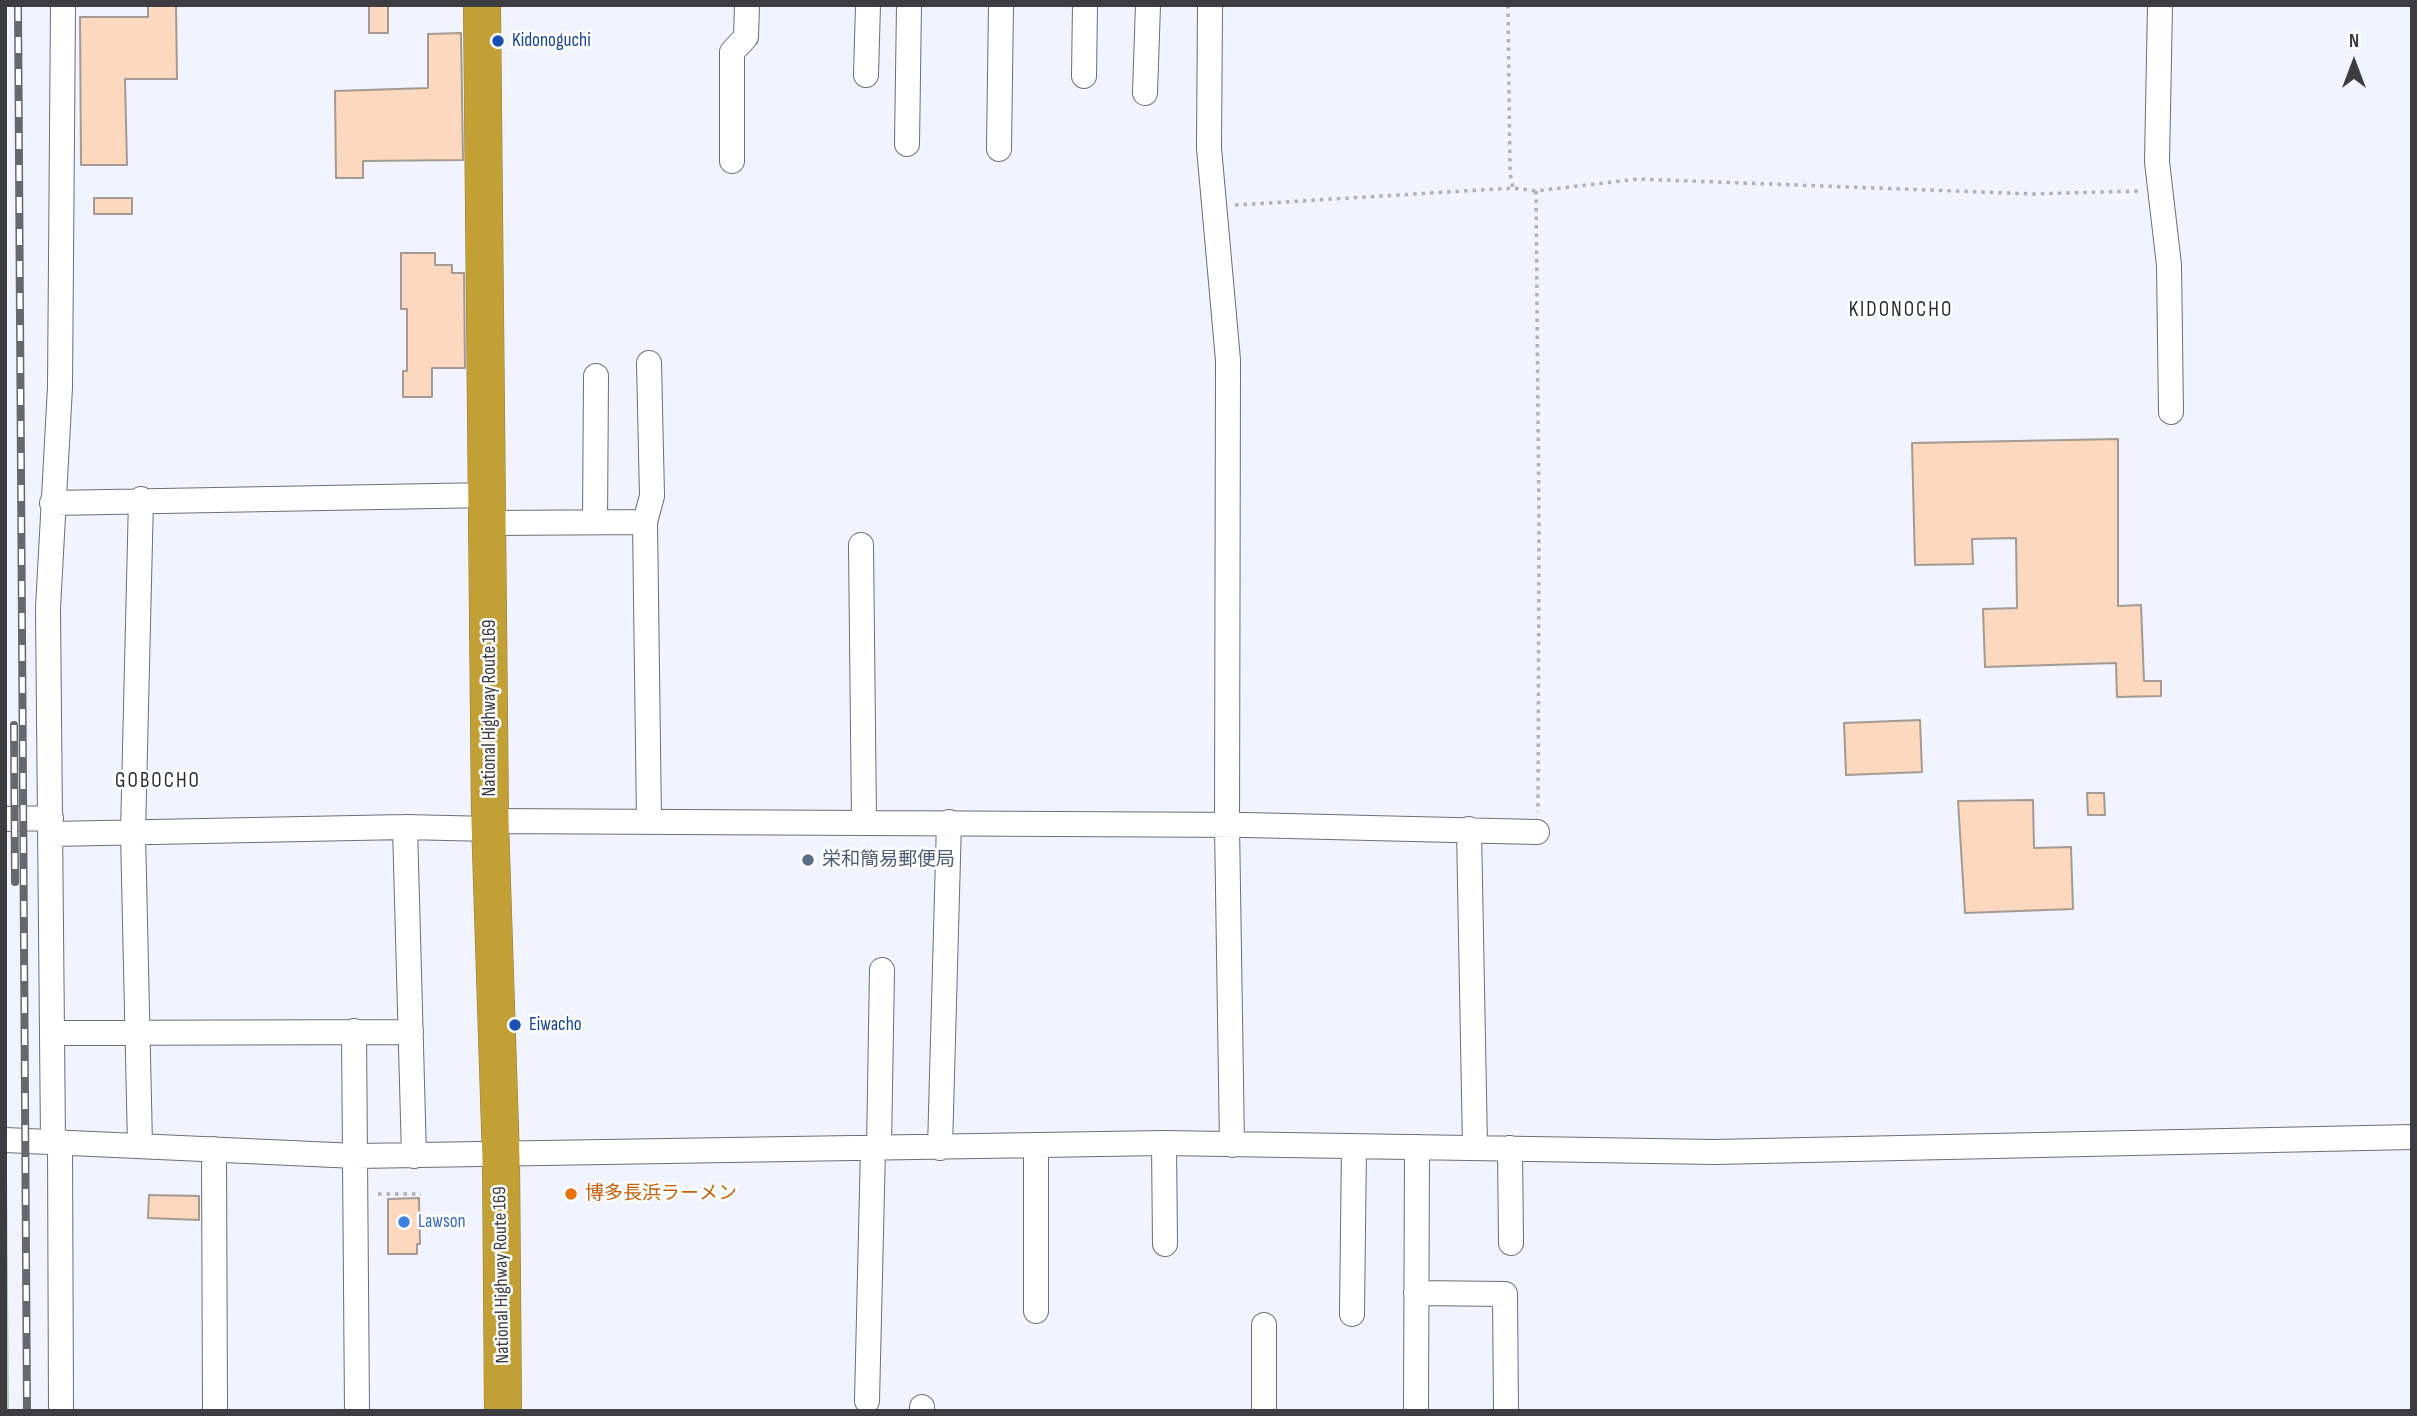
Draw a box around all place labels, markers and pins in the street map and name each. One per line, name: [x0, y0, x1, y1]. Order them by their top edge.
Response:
place label: Kidonoguchi: [512, 30, 591, 52]
marker: Kidonoguchi: [490, 33, 506, 49]
place label: 栄和簡易郵便局: [822, 849, 955, 871]
marker: 栄和簡易郵便局: [800, 852, 816, 868]
place label: Eiwacho: [529, 1014, 582, 1036]
marker: Eiwacho: [507, 1017, 523, 1033]
place label: 博多長浜ラーメン: [585, 1183, 737, 1205]
marker: 博多長浜ラーメン: [563, 1186, 579, 1202]
place label: Lawson: [418, 1211, 466, 1233]
marker: Lawson: [396, 1214, 412, 1230]

